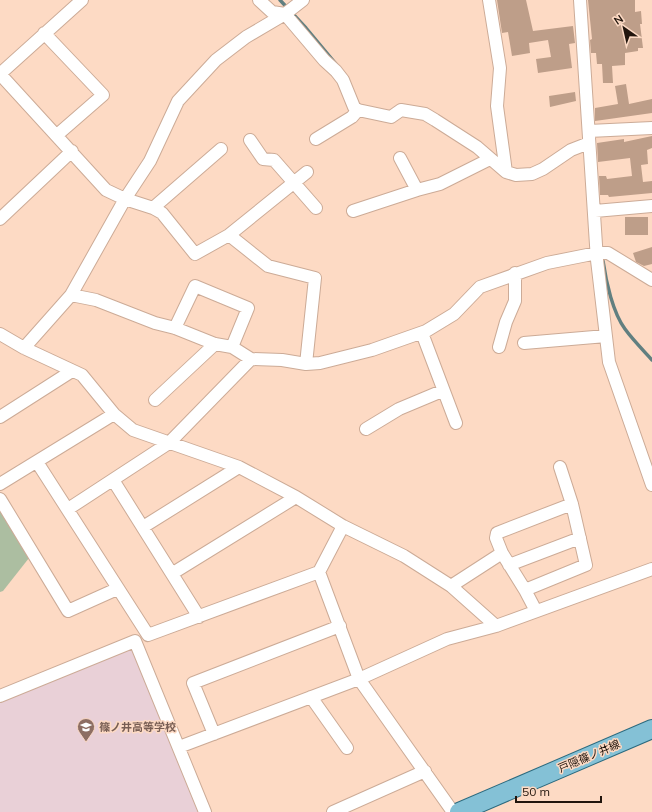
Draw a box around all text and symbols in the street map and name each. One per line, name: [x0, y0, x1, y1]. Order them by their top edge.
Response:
north arrow: [604, 8, 644, 48]
text: N: [611, 12, 626, 28]
school or university icon: 篠ノ井高等学校: [76, 717, 96, 742]
place label: 篠ノ井高等学校: [99, 720, 176, 734]
street label: 戸隠篠ノ井線: [556, 737, 622, 775]
scale bar: [516, 778, 601, 804]
text: 50 m: [522, 784, 550, 799]

